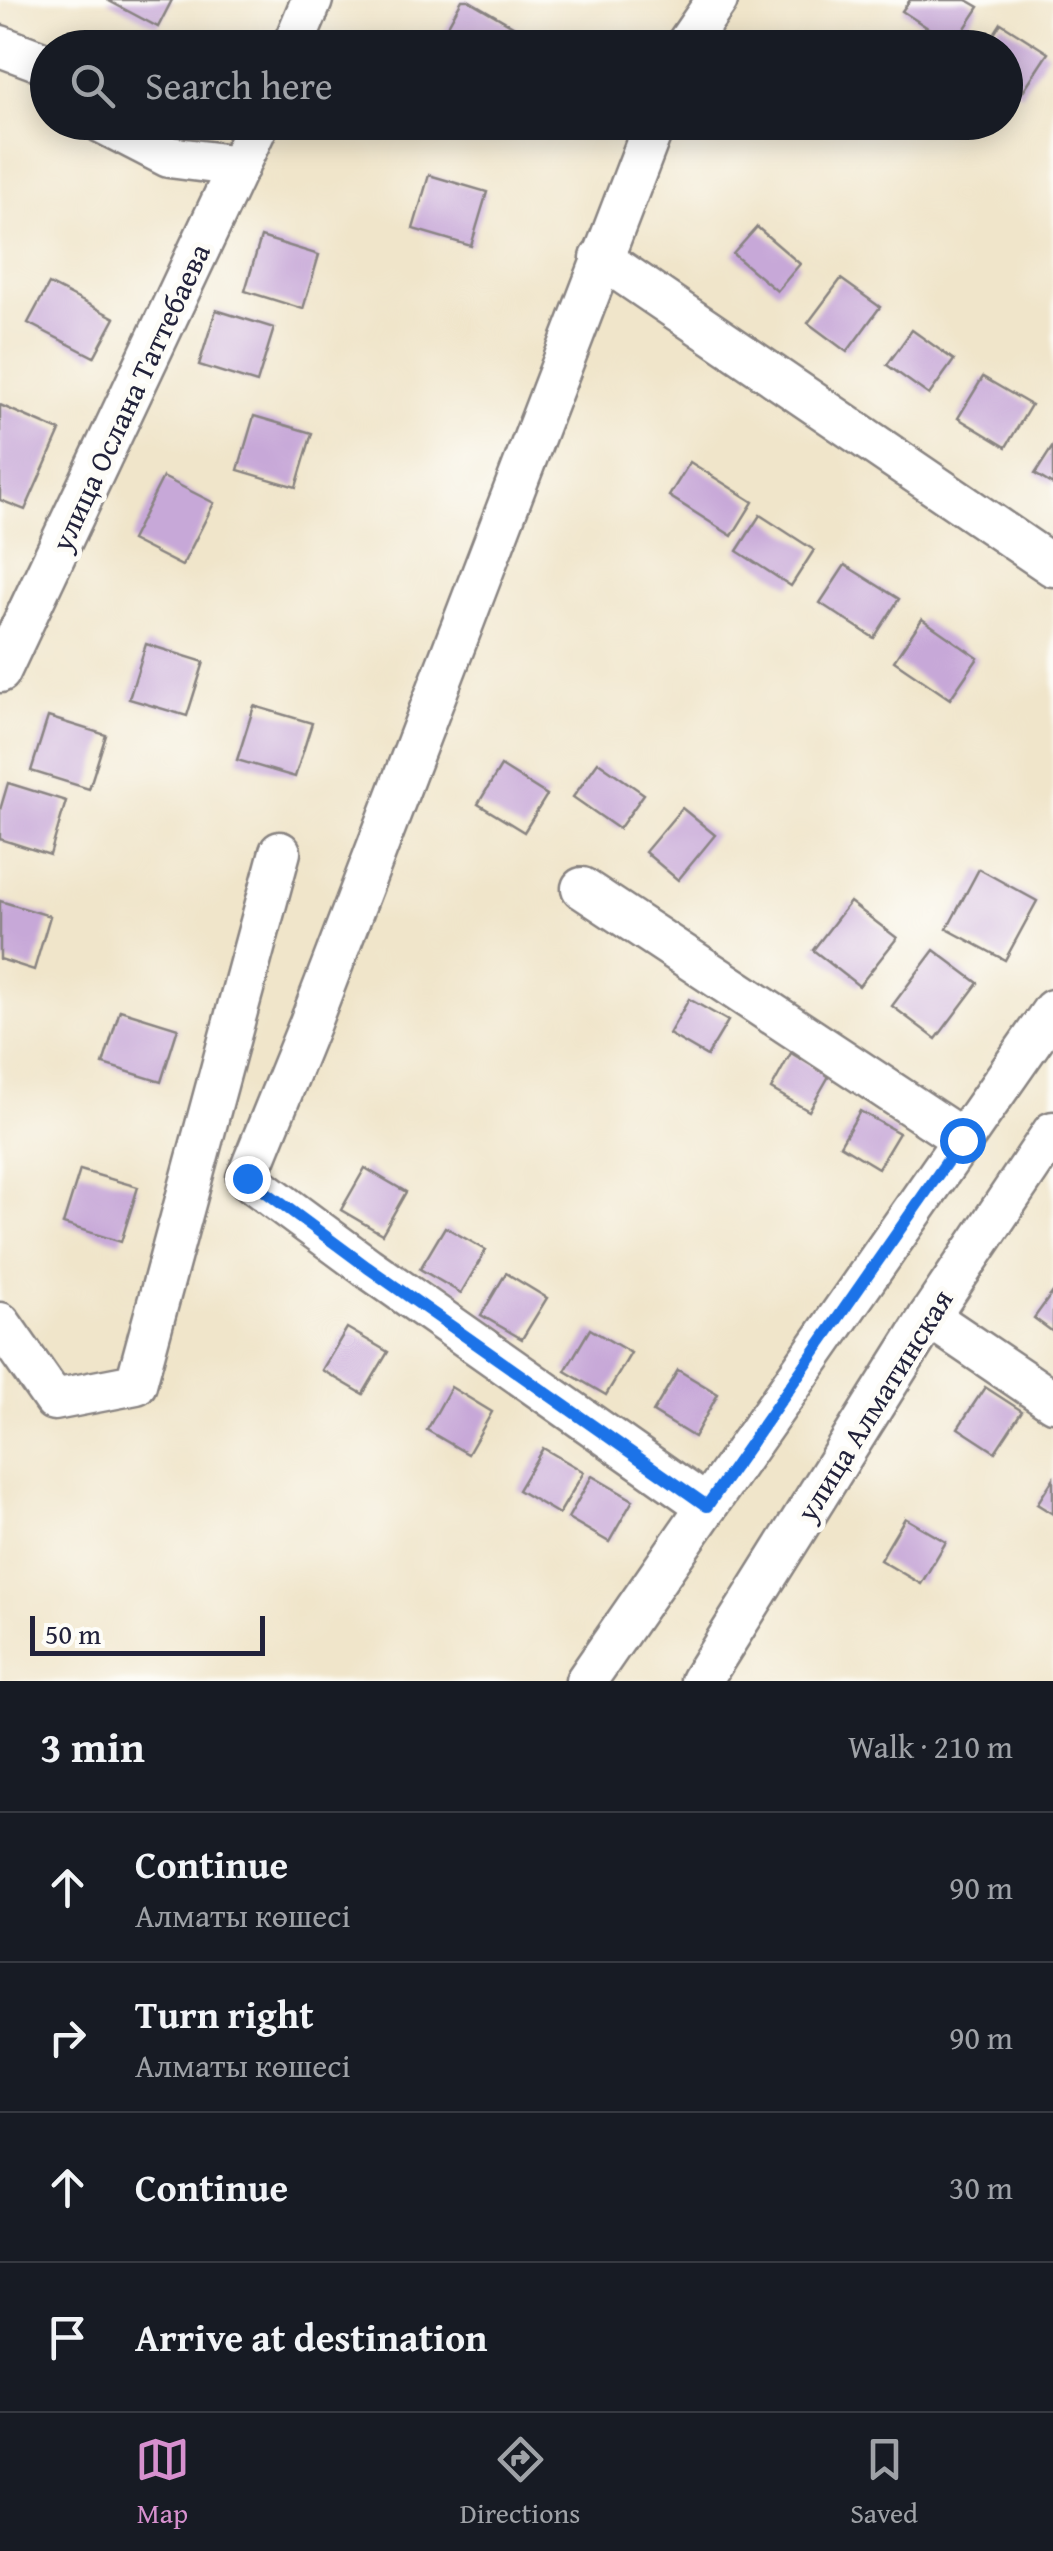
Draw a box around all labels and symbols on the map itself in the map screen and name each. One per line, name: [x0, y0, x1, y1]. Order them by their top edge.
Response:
street label: улица Ослана Таттебаева: [39, 235, 221, 559]
route start: [940, 1118, 986, 1164]
route end: [225, 1156, 271, 1202]
street label: улица Алматинская: [784, 1280, 963, 1530]
scale bar: [30, 1611, 265, 1656]

